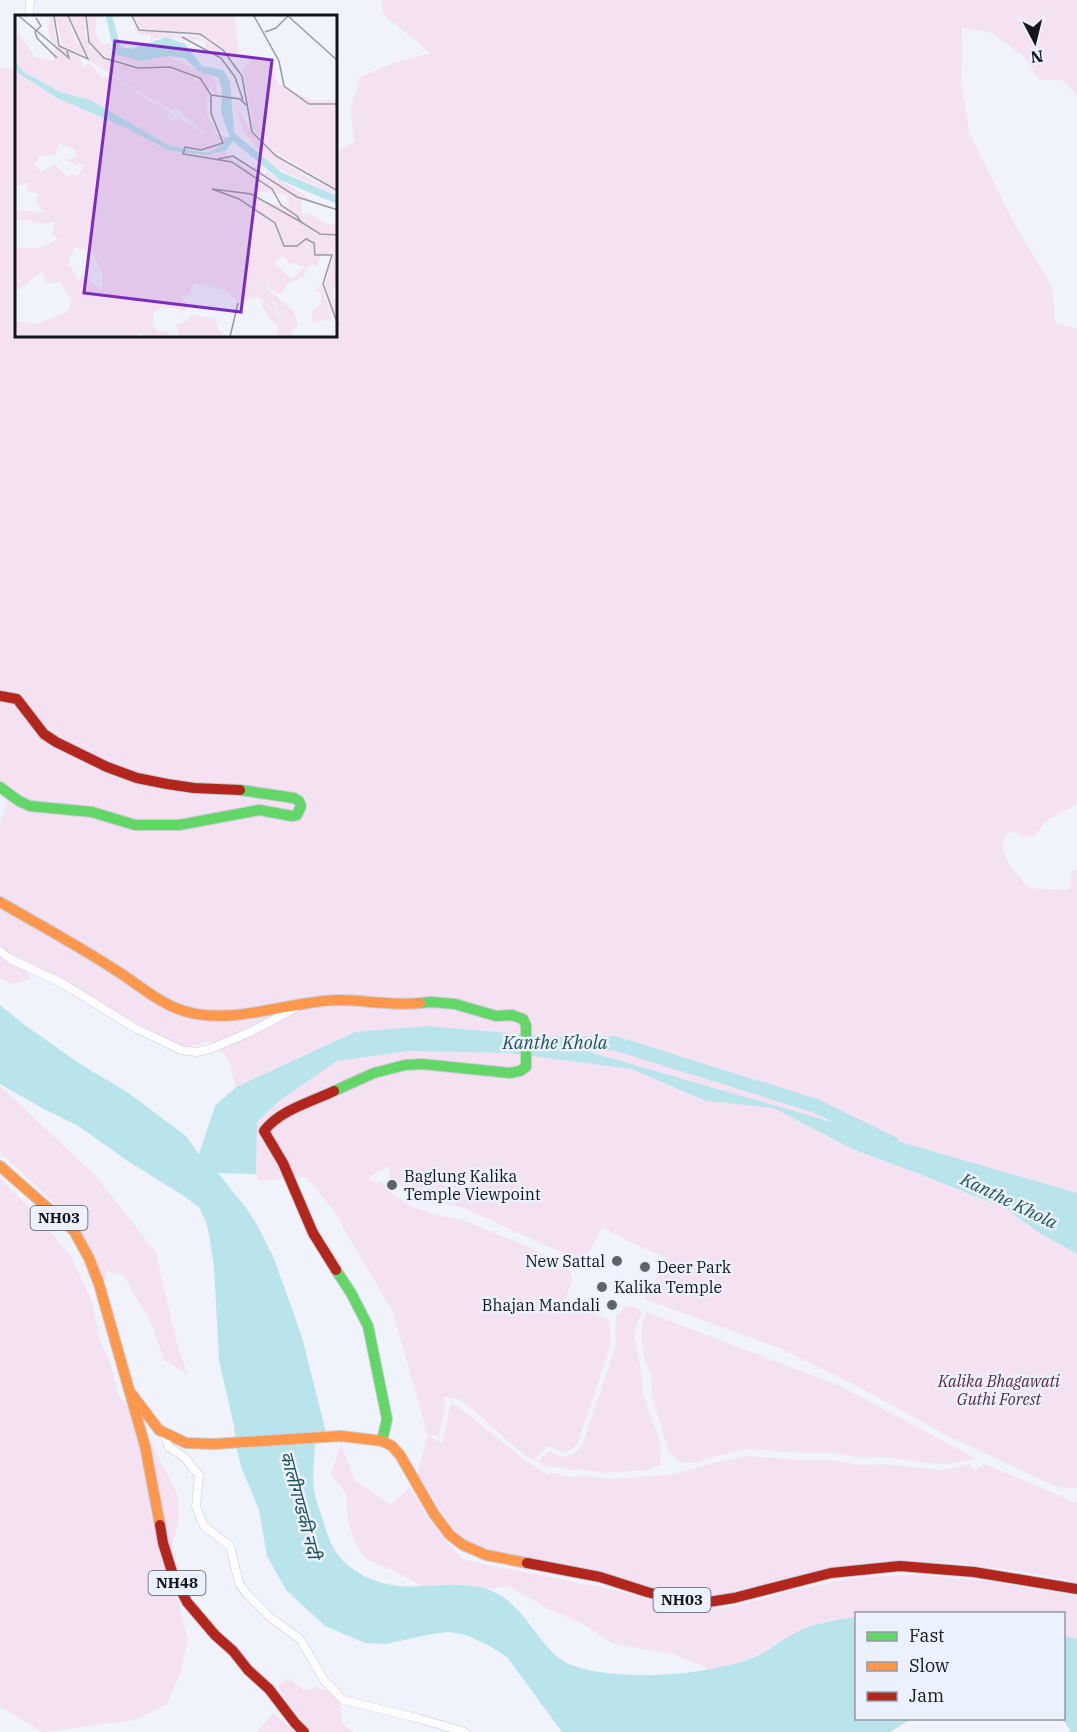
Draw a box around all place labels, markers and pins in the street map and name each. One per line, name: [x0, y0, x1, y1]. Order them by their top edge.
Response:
place label: Baglung Kalika Temple Viewpoint: [404, 1166, 541, 1204]
marker: Baglung Kalika Temple Viewpoint: [385, 1178, 399, 1192]
place label: New Sattal: [525, 1251, 605, 1271]
marker: New Sattal: [610, 1254, 624, 1268]
place label: Deer Park: [657, 1257, 732, 1277]
marker: Deer Park: [638, 1260, 652, 1274]
place label: Kalika Temple: [614, 1277, 722, 1297]
marker: Kalika Temple: [595, 1280, 609, 1294]
place label: Bhajan Mandali: [482, 1295, 600, 1315]
marker: Bhajan Mandali: [605, 1298, 619, 1312]

